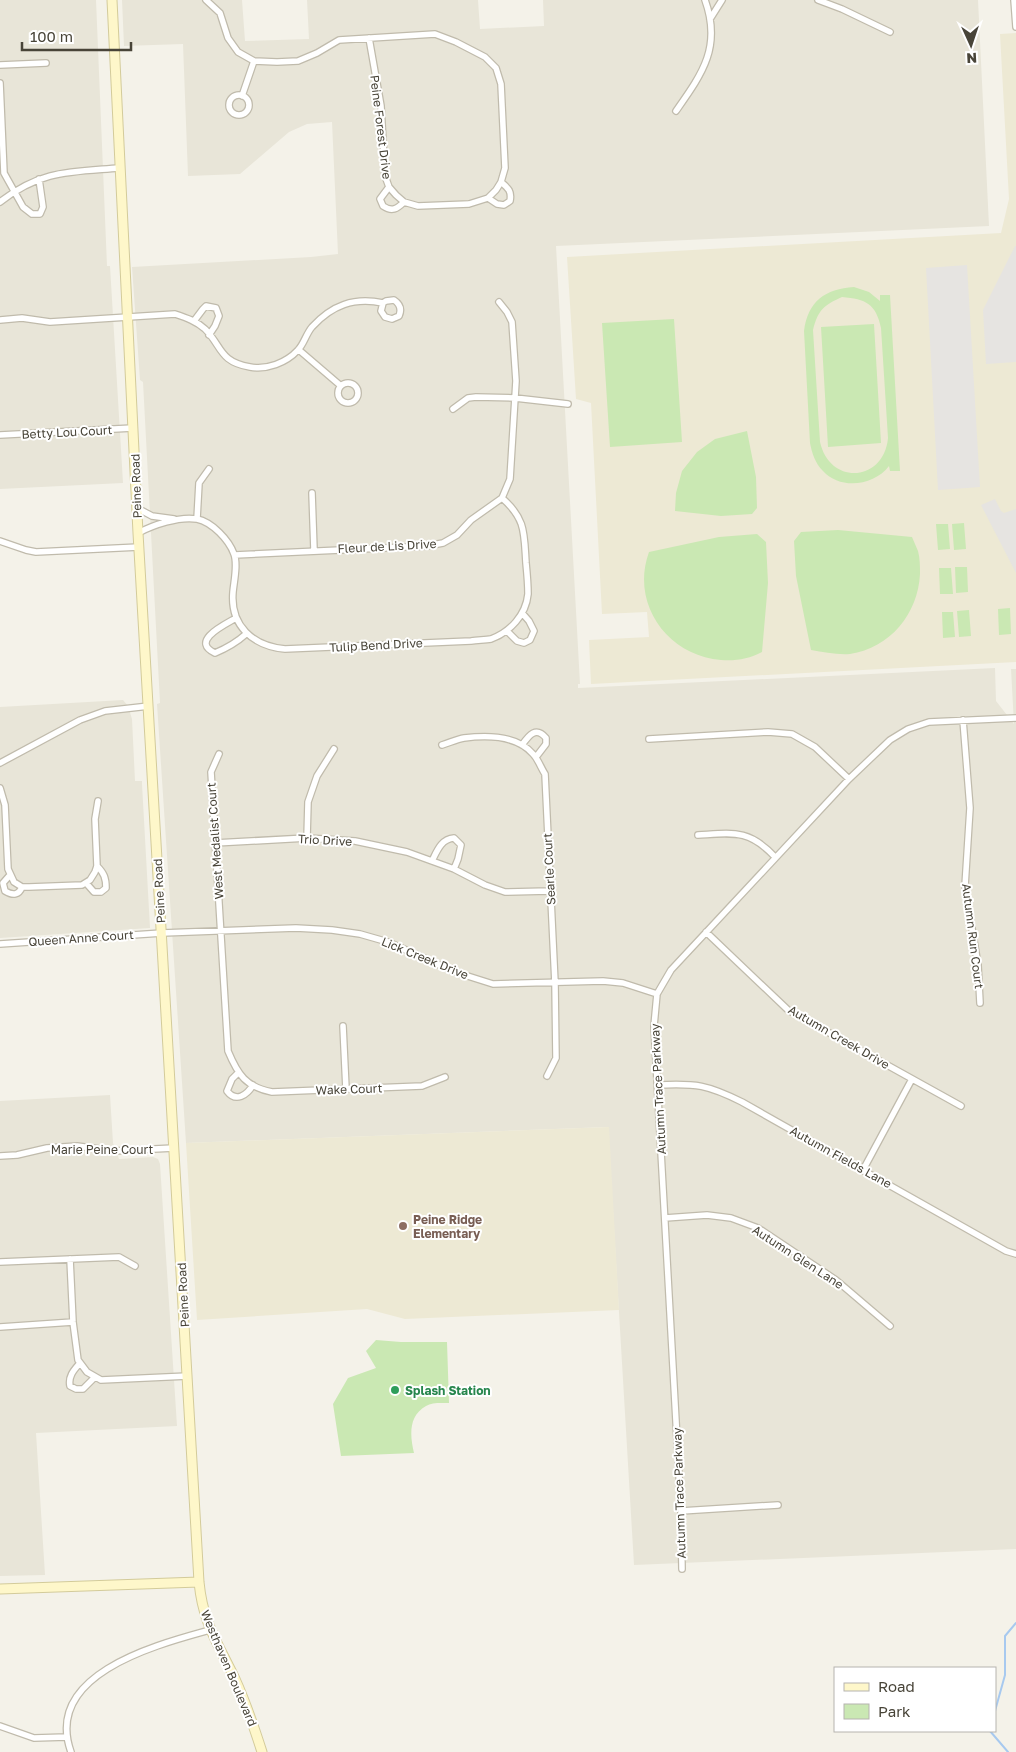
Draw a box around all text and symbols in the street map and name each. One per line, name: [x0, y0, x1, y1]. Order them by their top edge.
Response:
scale bar: [22, 20, 131, 52]
north arrow: [946, 20, 996, 70]
text: 100 m: [30, 27, 73, 45]
text: N: [966, 50, 977, 67]
street label: Peine Forest Drive: [367, 74, 395, 180]
street label: Betty Lou Court: [21, 422, 113, 442]
street label: Peine Road: [127, 453, 145, 519]
street label: Fleur de Lis Drive: [337, 536, 437, 556]
street label: Tulip Bend Drive: [329, 635, 423, 655]
street label: West Medalist Court: [203, 782, 227, 900]
street label: Trio Drive: [298, 831, 352, 849]
street label: Searle Court: [540, 832, 558, 905]
street label: Peine Road: [150, 858, 168, 924]
street label: Autumn Run Court: [959, 882, 987, 990]
street label: Queen Anne Court: [28, 927, 134, 949]
street label: Lick Creek Drive: [379, 934, 471, 982]
street label: Autumn Creek Drive: [786, 1002, 892, 1072]
street label: Autumn Trace Parkway: [647, 1023, 669, 1155]
street label: Wake Court: [315, 1080, 383, 1098]
street label: Autumn Fields Lane: [788, 1123, 895, 1191]
street label: Marie Peine Court: [51, 1142, 153, 1157]
place label: Peine Ridge Elementary: [413, 1212, 482, 1241]
marker: Peine Ridge Elementary: [397, 1220, 409, 1232]
street label: Autumn Glen Lane: [750, 1222, 846, 1292]
street label: Peine Road: [174, 1262, 192, 1328]
place label: Splash Station: [405, 1383, 491, 1398]
marker: Splash Station: [389, 1384, 401, 1396]
street label: Autumn Trace Parkway: [669, 1427, 689, 1559]
street label: Westhaven Boulevard: [198, 1608, 260, 1728]
legend: [834, 1667, 996, 1732]
text: Road: [878, 1677, 915, 1695]
text: Park: [878, 1702, 911, 1720]

